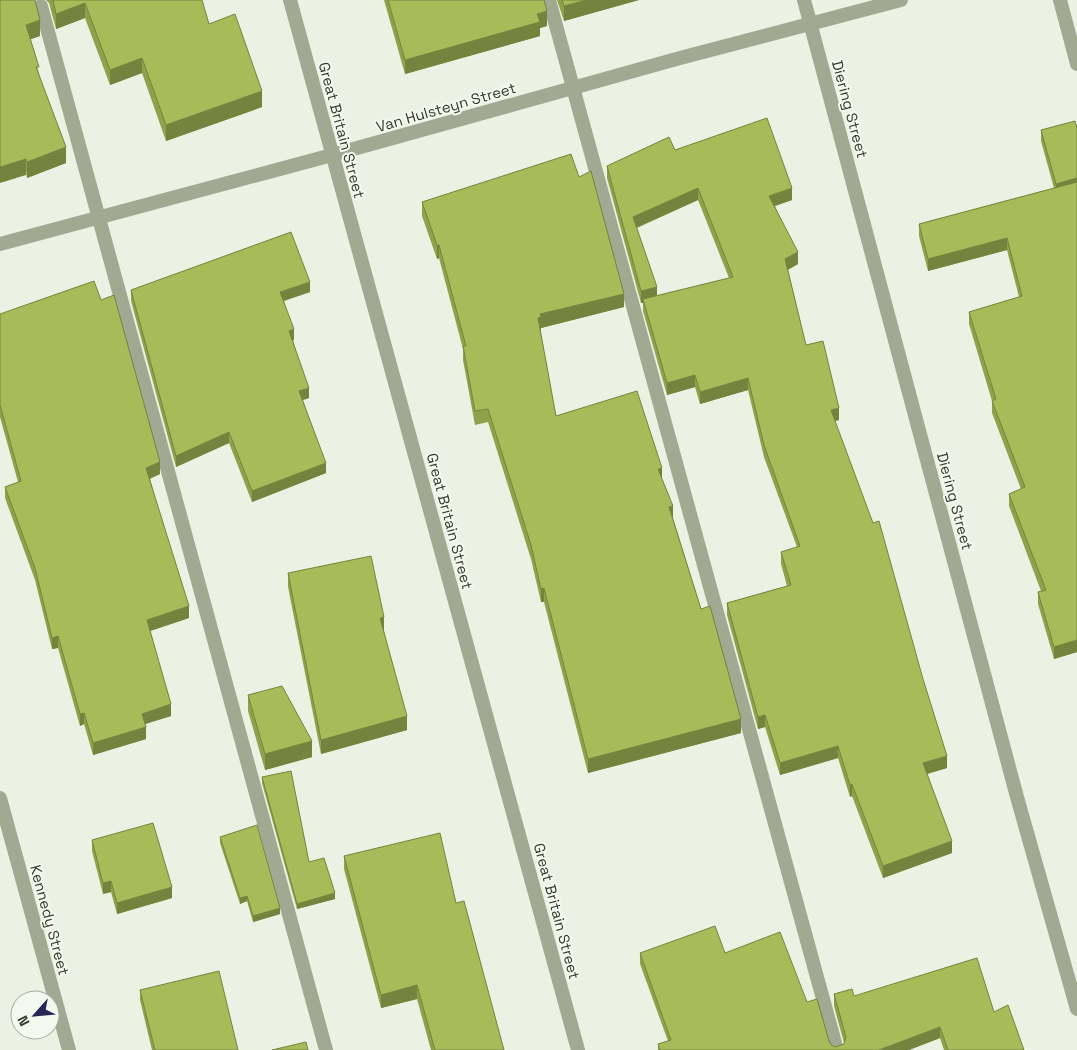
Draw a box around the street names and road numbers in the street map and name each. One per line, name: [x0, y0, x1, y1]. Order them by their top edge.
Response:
street label: Diering Street: [828, 58, 872, 160]
street label: Great Britain Street: [315, 60, 369, 200]
street label: Van Hulsteyn Street: [374, 78, 518, 136]
street label: Diering Street: [933, 450, 977, 552]
street label: Great Britain Street: [423, 451, 477, 591]
street label: Great Britain Street: [530, 841, 584, 981]
street label: Kennedy Street: [26, 863, 74, 977]

